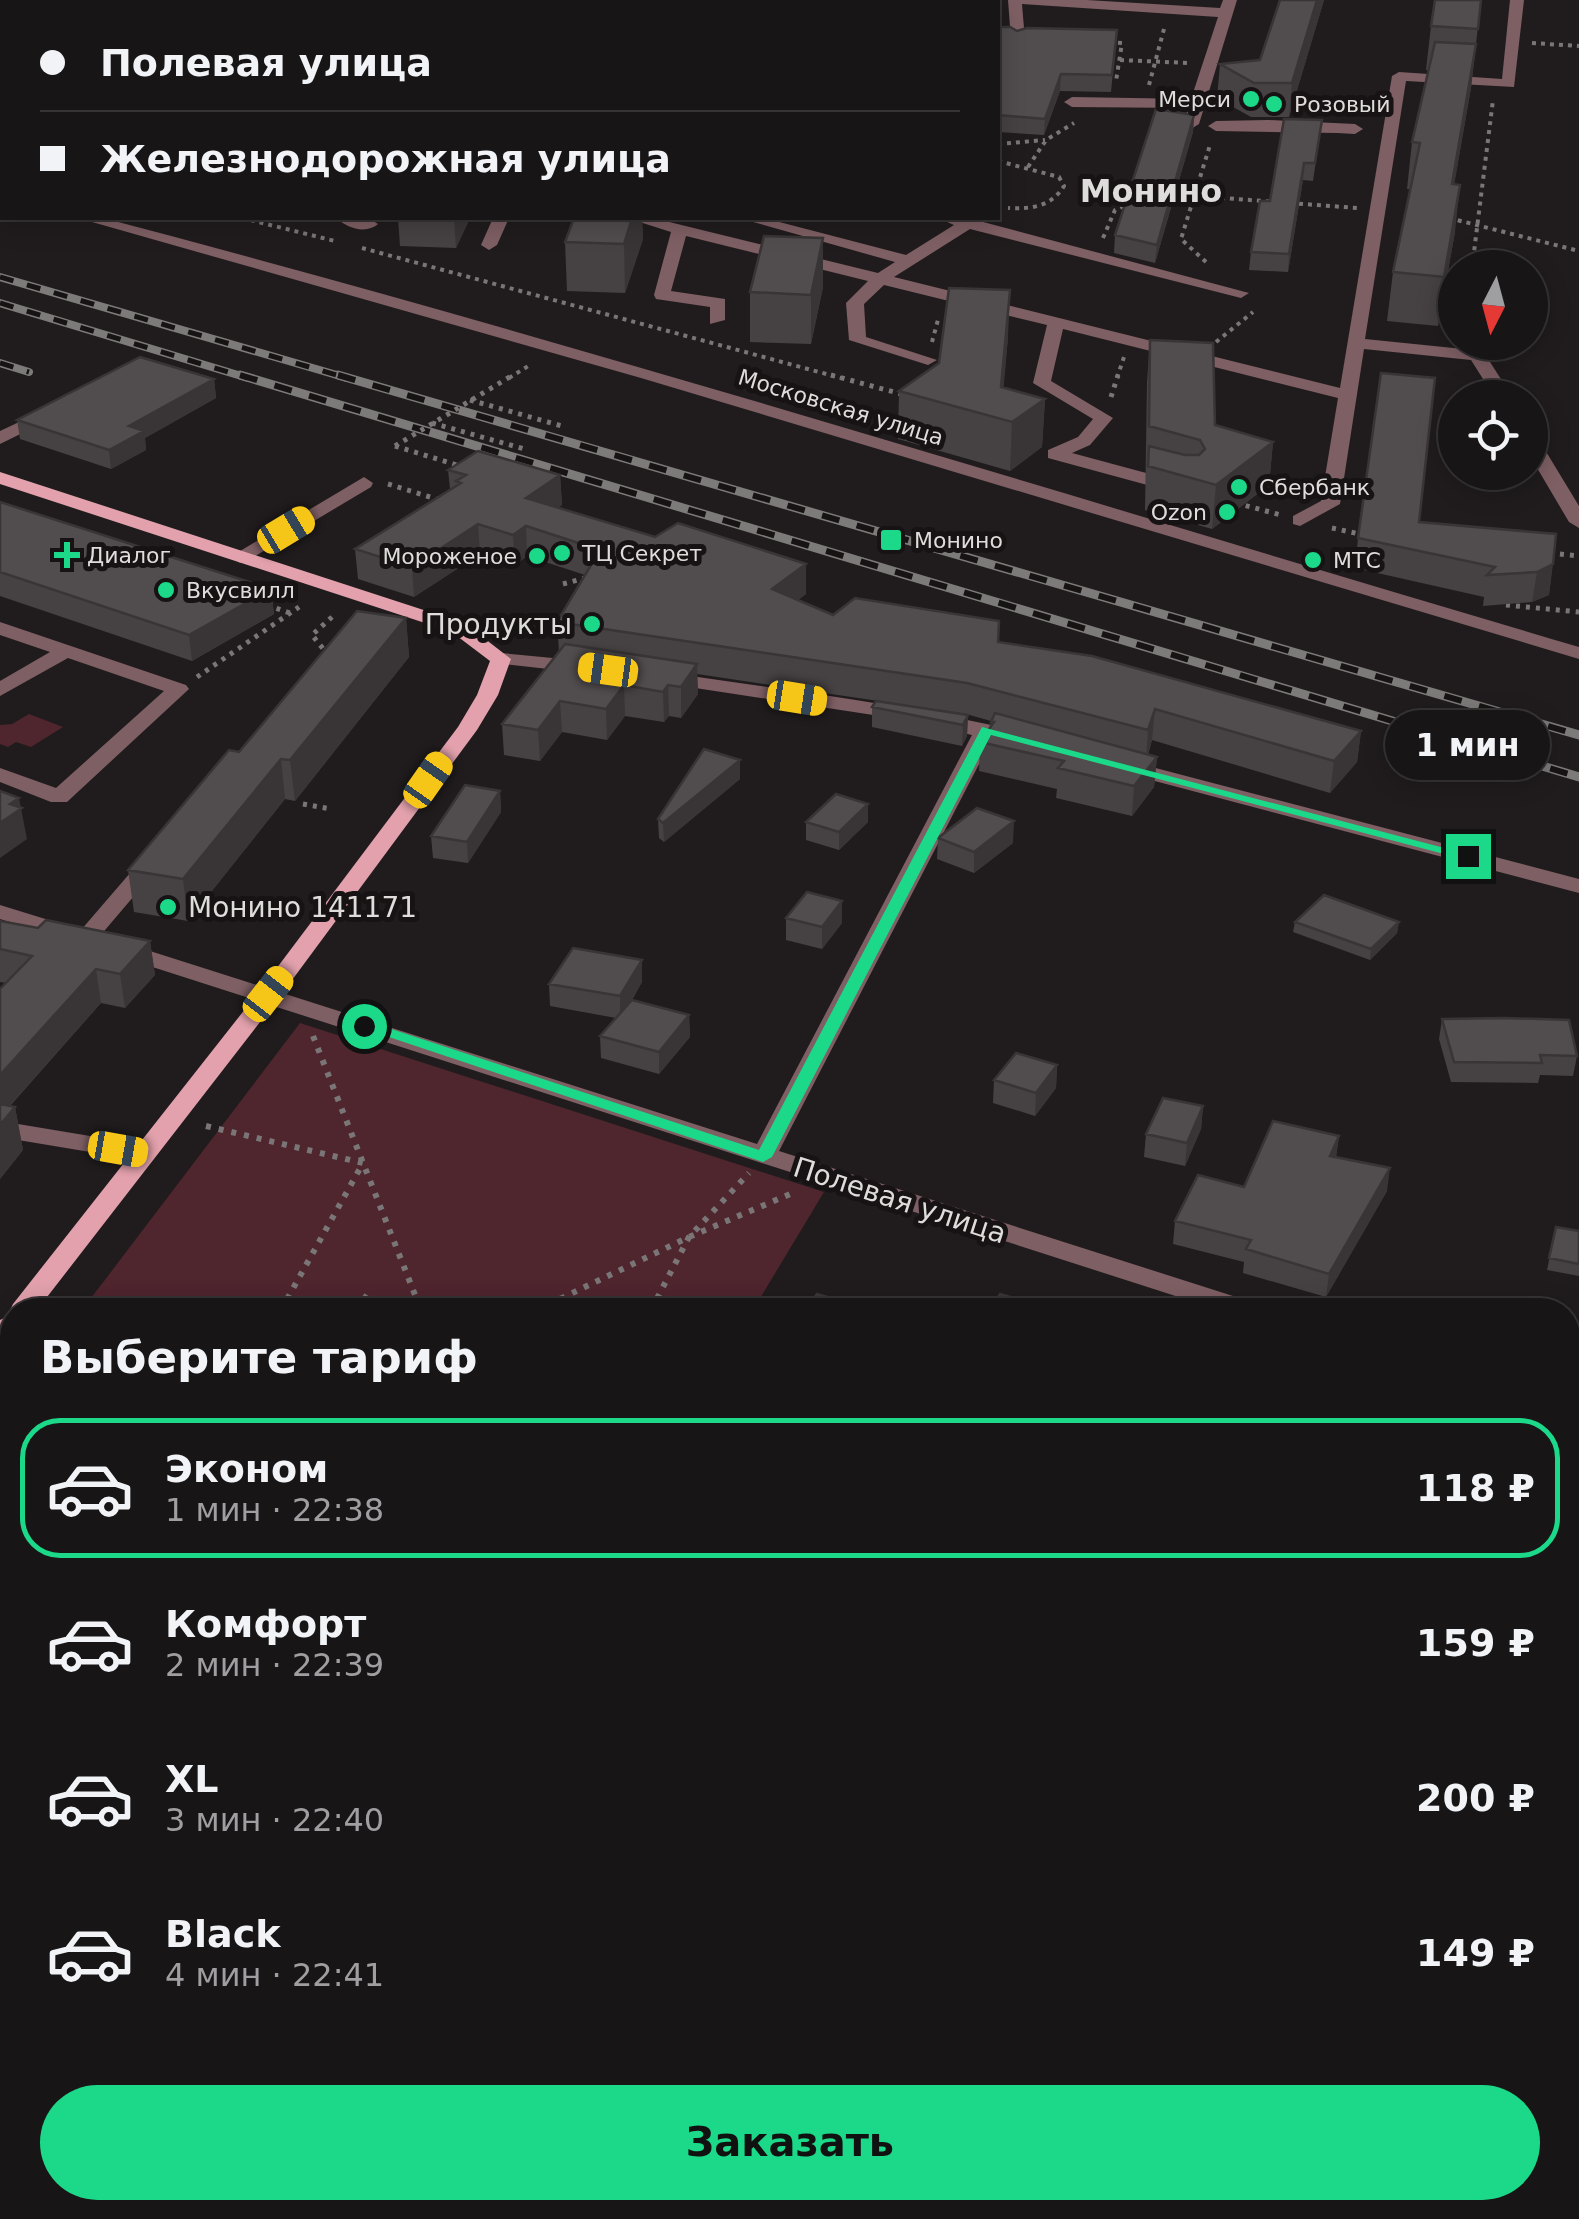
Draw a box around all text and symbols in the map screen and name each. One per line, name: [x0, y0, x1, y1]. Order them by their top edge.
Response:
text: Полевая улица: [100, 41, 432, 85]
place label: Мерси: [1158, 87, 1231, 112]
marker: Мерси: [1240, 88, 1262, 110]
place label: Розовый: [1294, 92, 1391, 117]
marker: Розовый: [1263, 93, 1285, 115]
text: Железнодорожная улица: [100, 137, 671, 181]
district label: Монино: [1080, 172, 1222, 210]
north arrow: [1438, 250, 1548, 360]
map controls: [1438, 250, 1548, 490]
street label: Московская улица: [735, 364, 946, 451]
button: locate: [1438, 380, 1548, 490]
place label: Сбербанк: [1259, 475, 1370, 500]
marker: Сбербанк: [1228, 476, 1250, 498]
place label: Ozon: [1151, 500, 1207, 525]
marker: Ozon: [1216, 501, 1238, 523]
car: [253, 502, 319, 558]
marker: Монино: [878, 527, 904, 553]
place label: Монино: [914, 528, 1003, 553]
place label: ТЦ Секрет: [581, 541, 702, 566]
marker: ТЦ Секрет: [551, 542, 573, 564]
place label: Диалог: [87, 543, 171, 568]
marker: Диалог: [56, 544, 78, 566]
place label: Мороженое: [382, 544, 517, 569]
marker: Мороженое: [526, 545, 548, 567]
place label: МТС: [1333, 548, 1381, 573]
marker: МТС: [1302, 549, 1324, 571]
place label: Вкусвилл: [186, 578, 295, 603]
marker: Вкусвилл: [155, 579, 177, 601]
place label: Продукты: [425, 608, 572, 641]
marker: Продукты: [581, 613, 603, 635]
car: [576, 651, 640, 689]
car: [765, 678, 829, 718]
callout: 1 мин: [1386, 711, 1550, 781]
text: 1 мин: [1415, 726, 1520, 764]
car: [399, 747, 457, 813]
route end: [1446, 834, 1491, 879]
place label: Монино 141171: [188, 891, 417, 924]
marker: Монино 141171: [157, 896, 179, 918]
car: [238, 961, 298, 1027]
route start: [342, 1004, 387, 1049]
car: [86, 1129, 150, 1169]
street label: Полевая улица: [789, 1151, 1010, 1250]
text: Выберите тариф: [40, 1331, 478, 1384]
icon: car: [45, 1443, 135, 1533]
text: Эконом: [165, 1447, 328, 1491]
text: 118 ₽: [1416, 1466, 1535, 1510]
text: 1 мин · 22:38: [165, 1491, 384, 1529]
icon: car: [45, 1598, 135, 1688]
text: Комфорт: [165, 1602, 366, 1646]
text: 159 ₽: [1416, 1621, 1535, 1665]
text: 2 мин · 22:39: [165, 1646, 384, 1684]
icon: car: [45, 1753, 135, 1843]
text: XL: [165, 1757, 219, 1801]
text: 200 ₽: [1416, 1776, 1535, 1820]
text: 3 мин · 22:40: [165, 1801, 384, 1839]
icon: car: [45, 1908, 135, 1998]
text: Black: [165, 1912, 280, 1956]
text: 149 ₽: [1416, 1931, 1535, 1975]
text: 4 мин · 22:41: [165, 1956, 384, 1994]
button: Заказать: [40, 2085, 1540, 2200]

